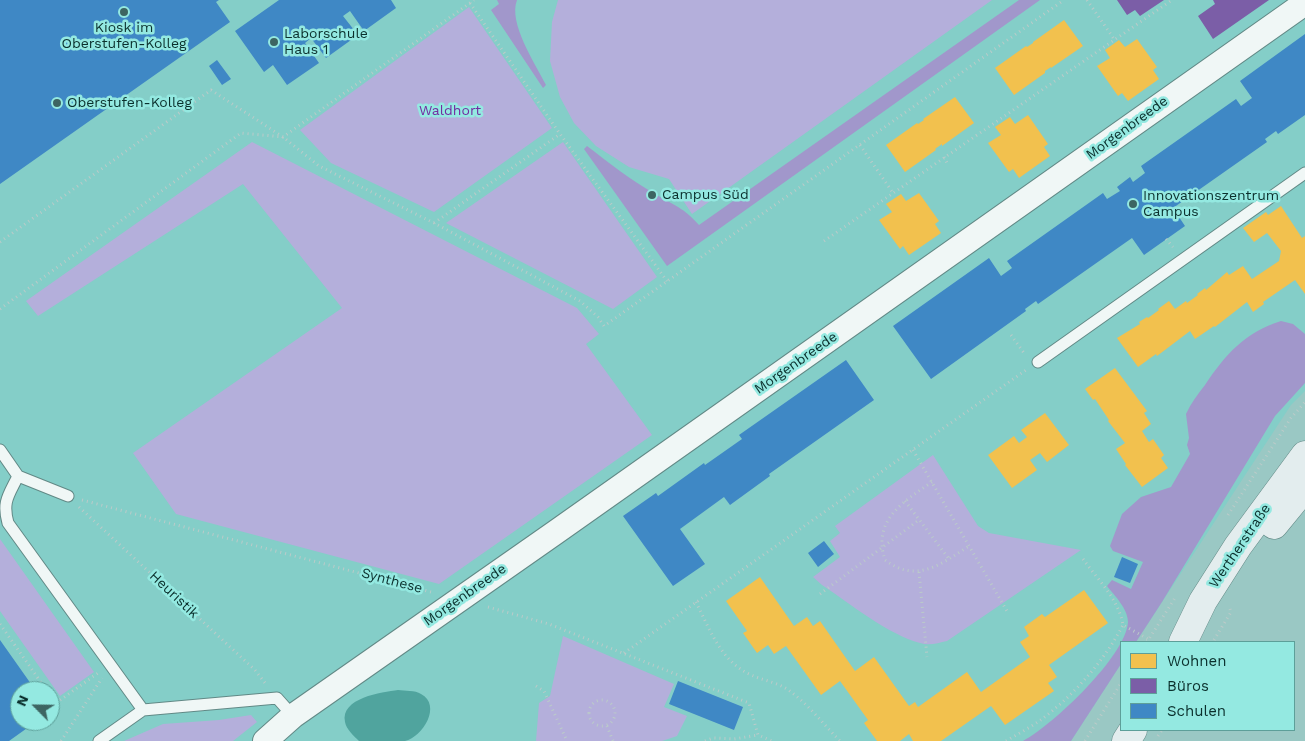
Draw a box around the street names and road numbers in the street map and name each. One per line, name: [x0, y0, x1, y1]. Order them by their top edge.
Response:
street label: Morgenbreede: [1083, 93, 1171, 163]
street label: Morgenbreede: [751, 328, 841, 398]
street label: Wertherstraße: [1206, 501, 1274, 591]
street label: Morgenbreede: [420, 560, 510, 630]
street label: Synthese: [360, 565, 424, 597]
street label: Heuristik: [146, 568, 202, 622]

